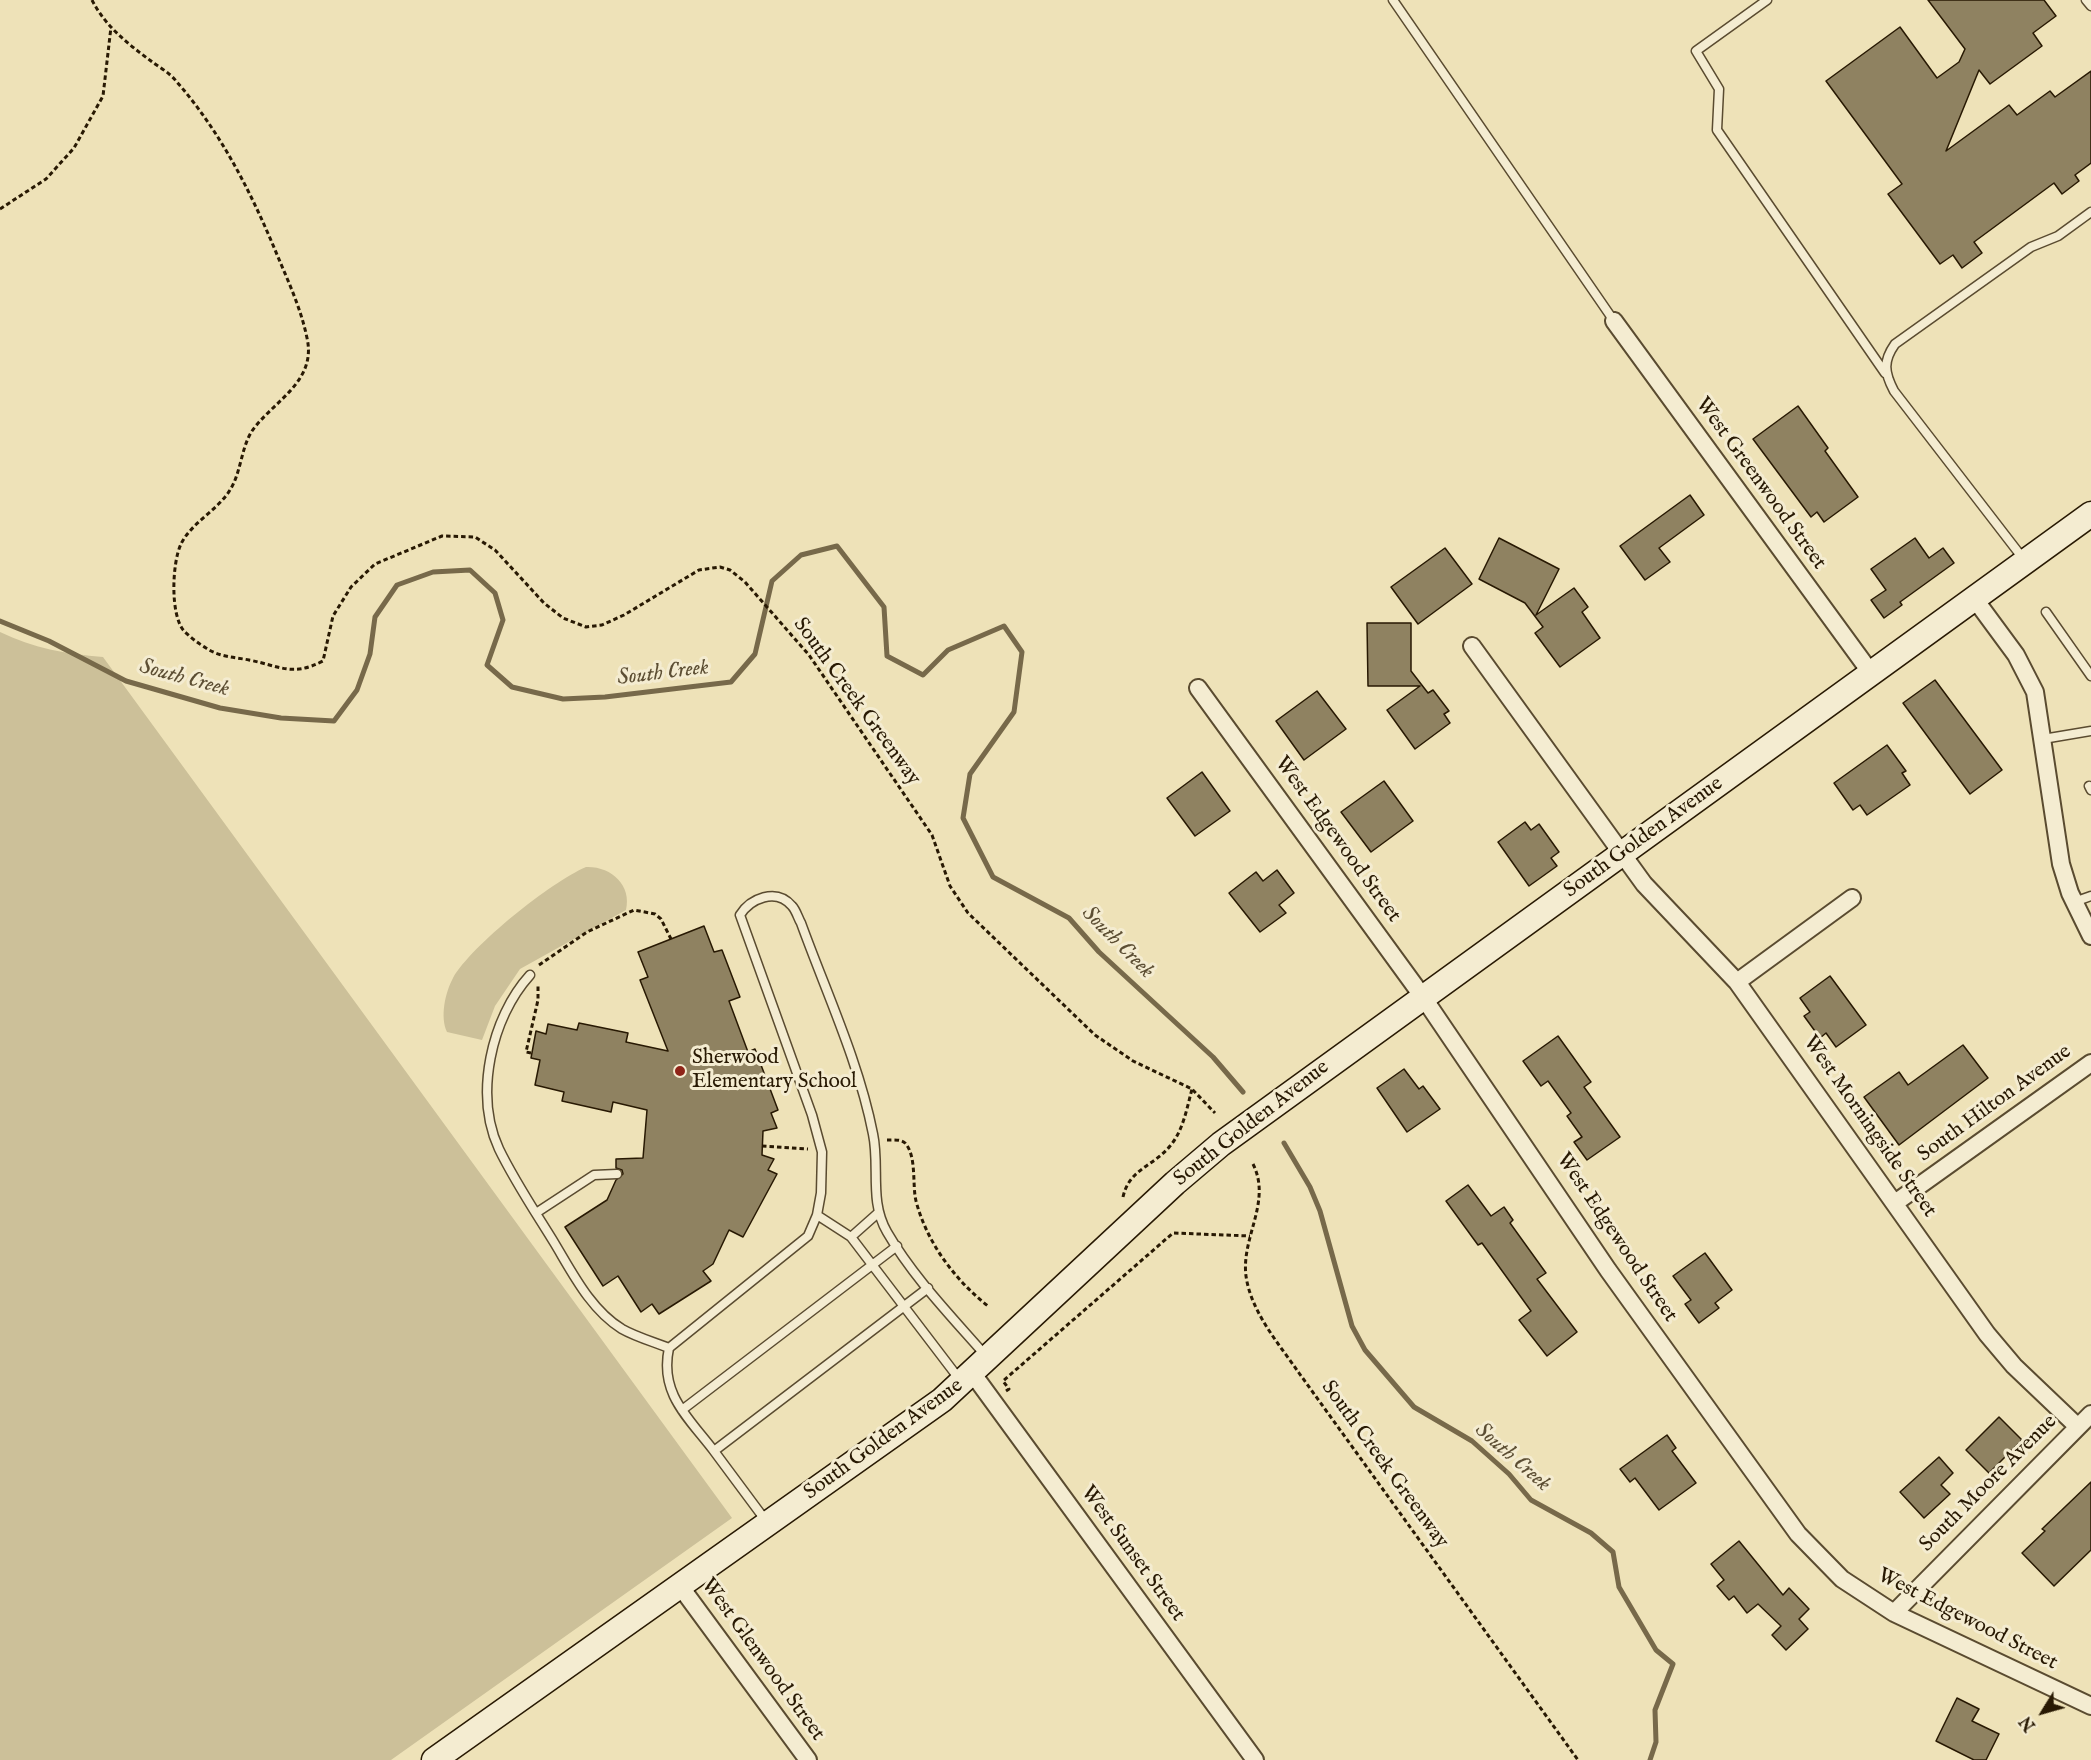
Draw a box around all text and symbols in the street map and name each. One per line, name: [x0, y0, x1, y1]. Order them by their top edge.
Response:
street label: West Greenwood Street: [1689, 393, 1831, 575]
street label: South Creek Greenway: [787, 613, 925, 791]
water label: South Creek: [136, 654, 232, 704]
water label: South Creek: [616, 655, 710, 693]
street label: West Edgewood Street: [1268, 752, 1406, 928]
street label: South Golden Avenue: [1560, 772, 1728, 904]
water label: South Creek: [1075, 901, 1159, 985]
street label: West Morningside Street: [1797, 1031, 1941, 1223]
street label: South Hilton Avenue: [1913, 1040, 2077, 1168]
place label: Sherwood Elementary School: [692, 1046, 857, 1096]
street label: South Golden Avenue: [1169, 1056, 1335, 1192]
marker: Sherwood Elementary School: [673, 1064, 687, 1078]
street label: West Edgewood Street: [1550, 1149, 1682, 1327]
street label: South Golden Avenue: [800, 1374, 968, 1506]
street label: South Creek Greenway: [1315, 1376, 1453, 1554]
street label: South Moore Avenue: [1915, 1410, 2063, 1558]
water label: South Creek: [1469, 1418, 1555, 1498]
street label: West Sunset Street: [1074, 1481, 1190, 1627]
street label: West Edgewood Street: [1873, 1564, 2061, 1676]
street label: West Glenwood Street: [695, 1574, 829, 1746]
north arrow: [2013, 1682, 2073, 1742]
text: N: [2016, 1711, 2041, 1734]

